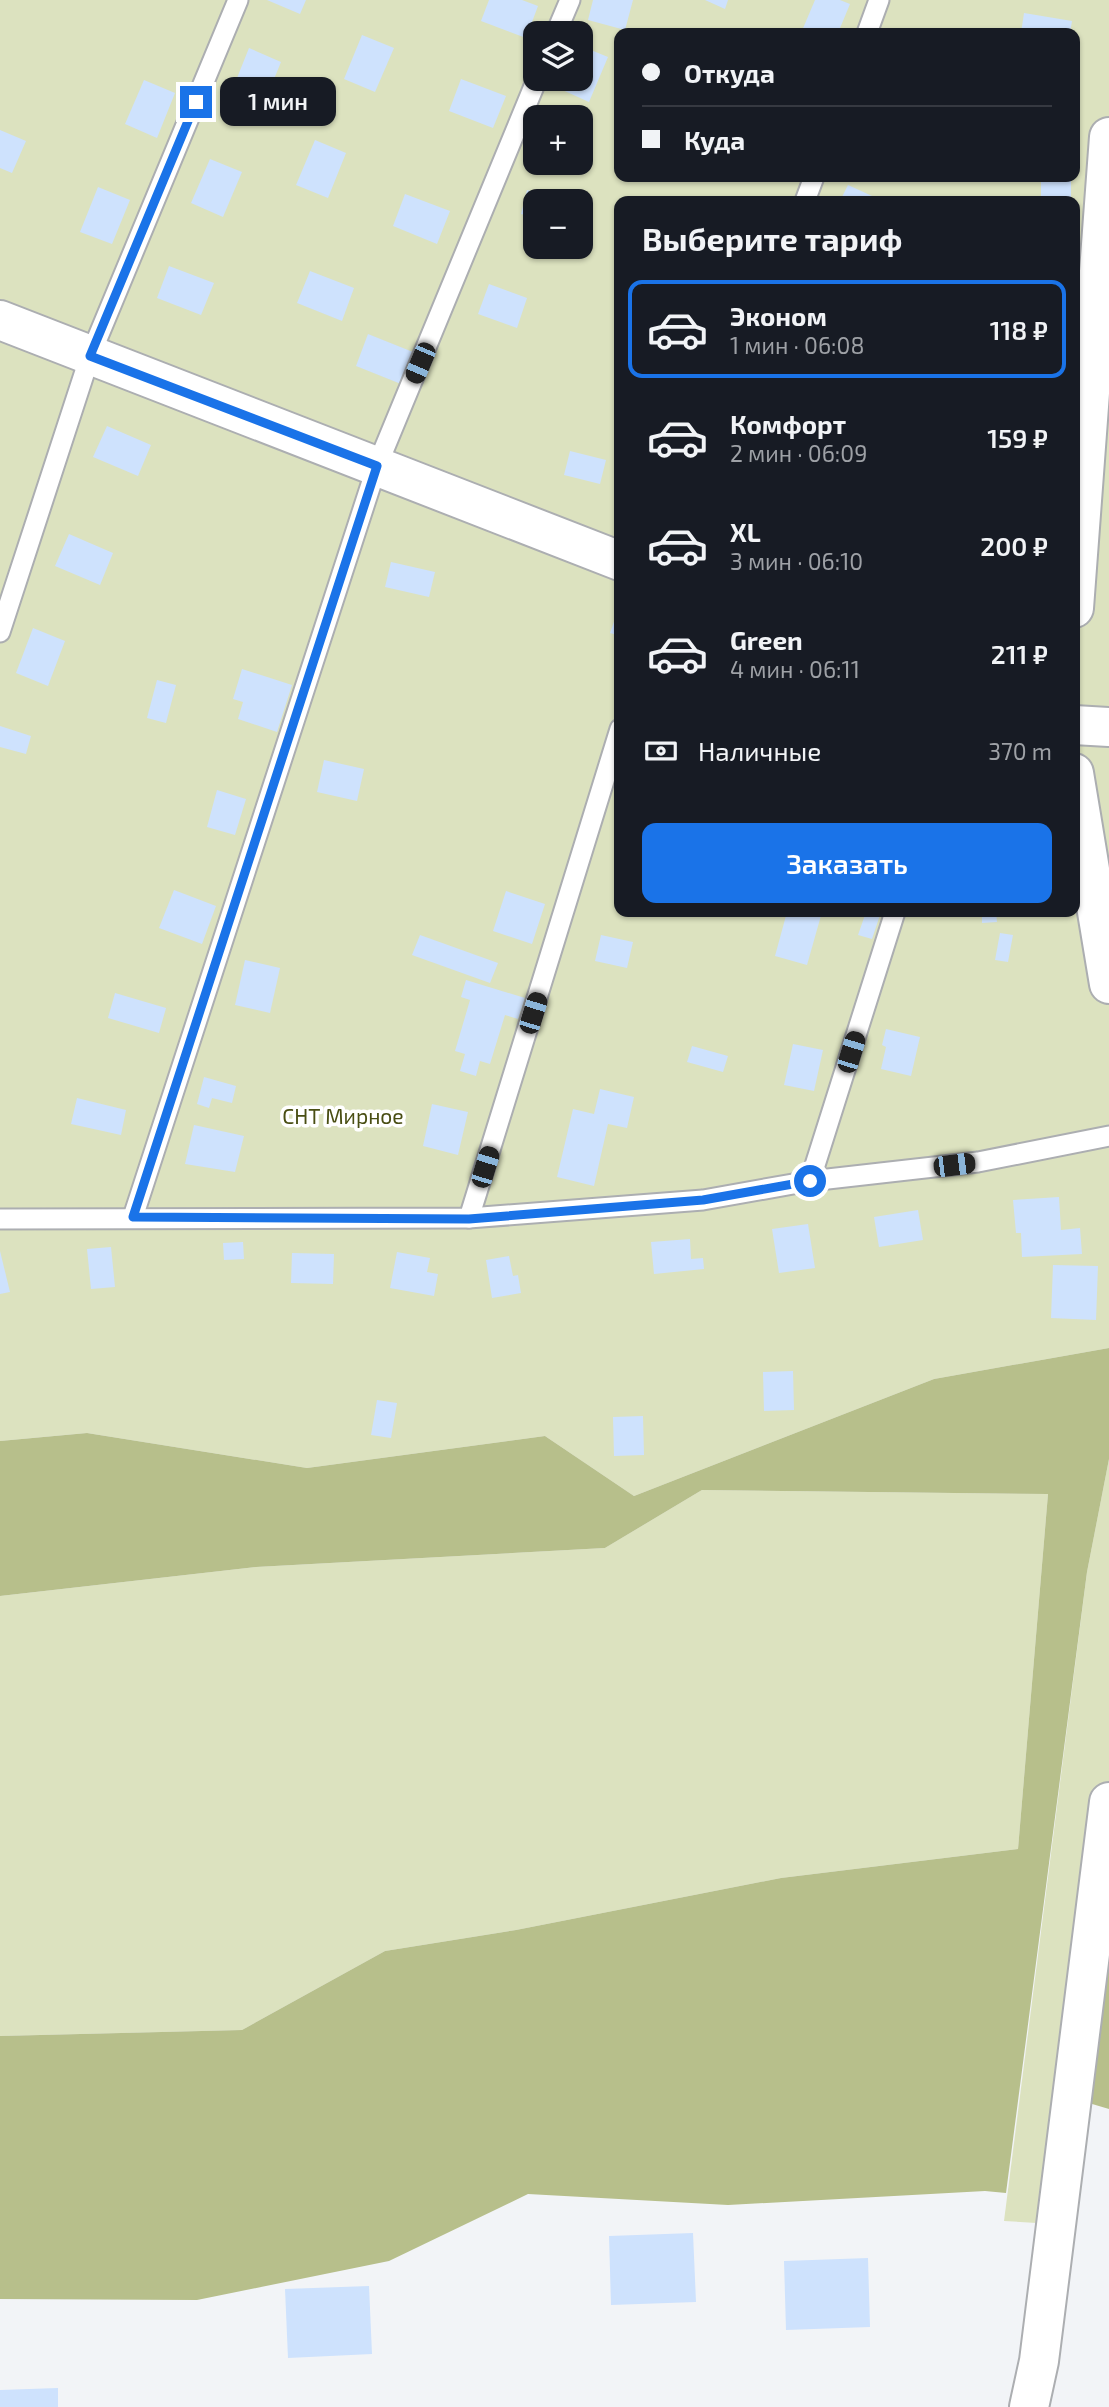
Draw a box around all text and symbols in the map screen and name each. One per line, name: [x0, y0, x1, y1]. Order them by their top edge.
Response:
map controls: [523, 21, 593, 259]
button: layers: [523, 21, 593, 91]
text: Откуда: [684, 57, 775, 88]
callout: 1 мин: [220, 78, 336, 126]
route end: [180, 86, 212, 118]
text: 1 мин: [248, 87, 308, 115]
button: +: [523, 105, 593, 175]
text: Куда: [684, 124, 745, 155]
button: −: [523, 189, 593, 259]
text: Выберите тариф: [642, 219, 902, 257]
icon: car: [646, 298, 709, 361]
text: Эконом: [730, 300, 827, 331]
text: 118 ₽: [990, 314, 1048, 345]
text: 1 мин · 06:08: [730, 331, 864, 359]
car: [403, 340, 438, 386]
icon: car: [646, 406, 709, 469]
text: Комфорт: [730, 408, 846, 439]
text: 159 ₽: [987, 422, 1048, 453]
text: 2 мин · 06:09: [730, 439, 867, 467]
icon: car: [646, 514, 709, 577]
text: XL: [730, 516, 761, 547]
text: 200 ₽: [980, 530, 1048, 561]
text: 3 мин · 06:10: [730, 547, 863, 575]
icon: car: [646, 622, 709, 685]
text: Green: [730, 624, 803, 655]
text: 211 ₽: [991, 638, 1048, 669]
text: 4 мин · 06:11: [730, 655, 860, 683]
icon: cash: [642, 732, 680, 770]
text: Наличные: [698, 735, 821, 766]
text: 370 m: [988, 737, 1052, 765]
button: Заказать: [642, 823, 1052, 903]
car: [517, 990, 550, 1036]
car: [835, 1029, 868, 1075]
park label: СНТ Мирное: [282, 1103, 404, 1128]
car: [469, 1144, 502, 1190]
car: [932, 1152, 977, 1178]
route start: [794, 1165, 826, 1197]

